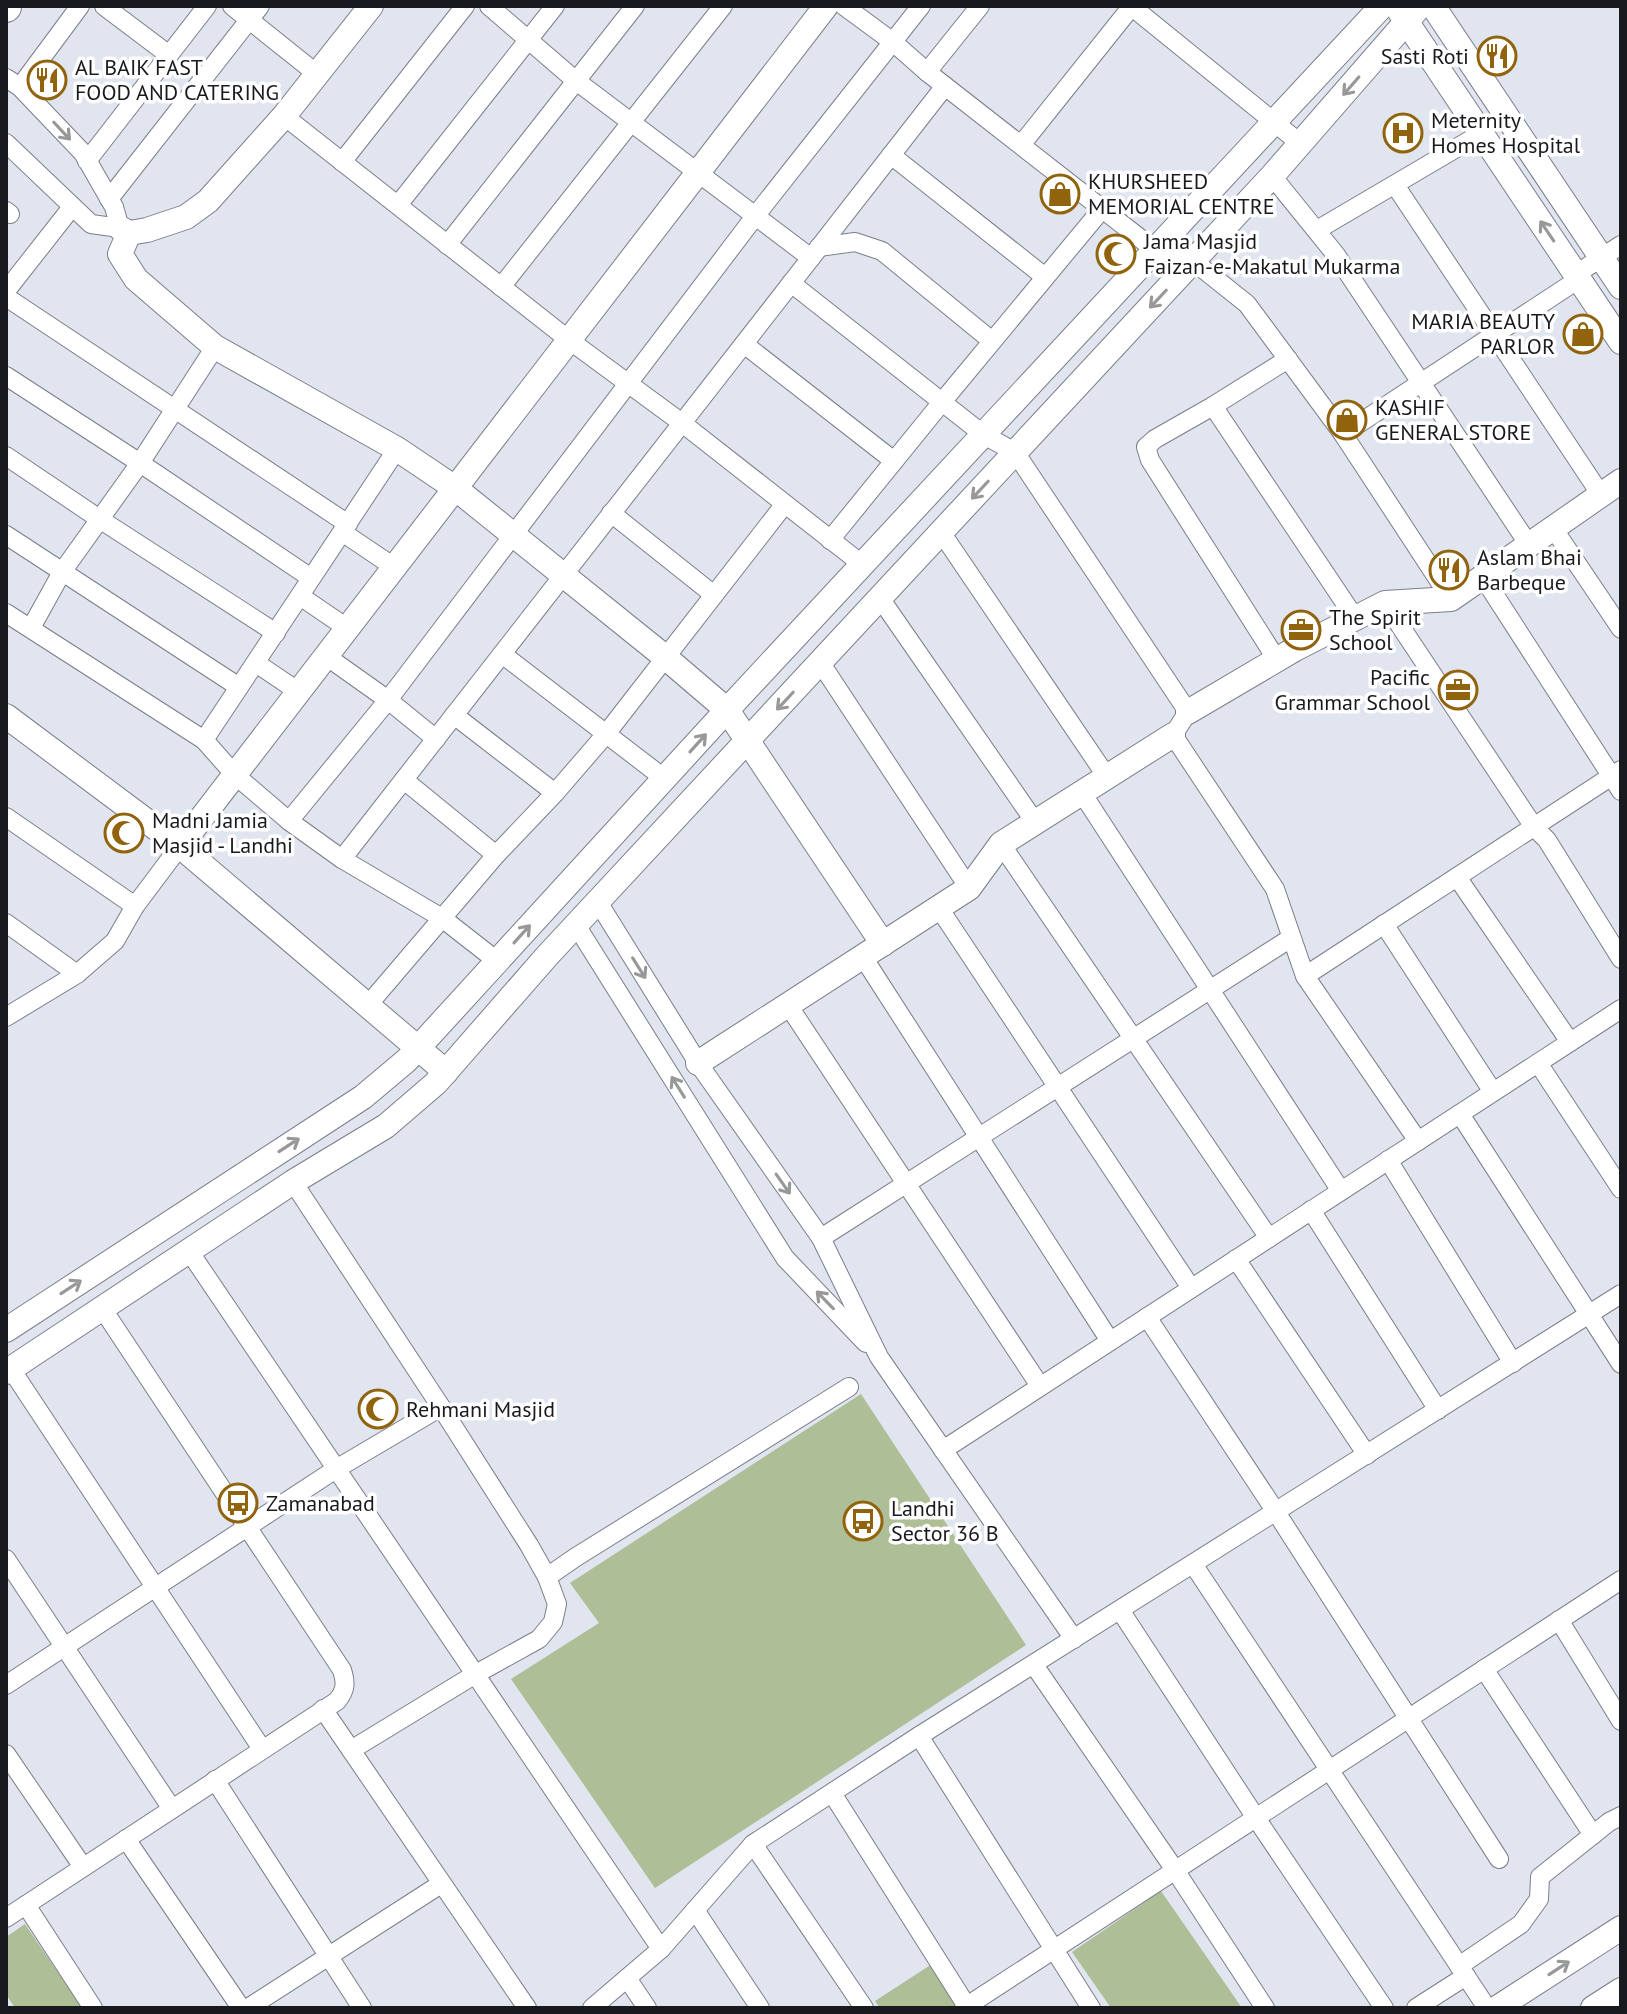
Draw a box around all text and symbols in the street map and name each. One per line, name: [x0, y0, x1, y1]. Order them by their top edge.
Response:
restaurant icon: Sasti Roti: [1476, 35, 1518, 77]
place label: Sasti Roti: [1381, 42, 1469, 70]
place label: AL BAIK FAST FOOD AND CATERING: [75, 53, 279, 106]
restaurant icon: AL BAIK FAST FOOD AND CATERING: [26, 59, 68, 101]
one-way arrow: [1343, 76, 1361, 96]
place label: Meternity Homes Hospital: [1431, 106, 1581, 159]
hospital icon: Meternity Homes Hospital: [1382, 112, 1424, 154]
one-way arrow: [52, 121, 70, 141]
place label: KHURSHEED MEMORIAL CENTRE: [1088, 167, 1275, 220]
shop icon: KHURSHEED MEMORIAL CENTRE: [1039, 173, 1081, 215]
one-way arrow: [1539, 220, 1555, 242]
place label: Jama Masjid Faizan-e-Makatul Mukarma: [1143, 227, 1400, 280]
mosque icon: Jama Masjid Faizan-e-Makatul Mukarma: [1095, 233, 1137, 275]
one-way arrow: [1149, 289, 1167, 309]
place label: MARIA BEAUTY PARLOR: [1411, 307, 1556, 360]
shop icon: MARIA BEAUTY PARLOR: [1562, 313, 1604, 355]
place label: KASHIF GENERAL STORE: [1375, 393, 1531, 446]
shop icon: KASHIF GENERAL STORE: [1326, 399, 1368, 441]
one-way arrow: [972, 479, 990, 499]
place label: Aslam Bhai Barbeque: [1477, 543, 1582, 596]
restaurant icon: Aslam Bhai Barbeque: [1428, 549, 1470, 591]
place label: The Spirit School: [1329, 603, 1421, 656]
office icon: The Spirit School: [1280, 609, 1322, 651]
place label: Pacific Grammar School: [1275, 663, 1431, 716]
office icon: Pacific Grammar School: [1437, 669, 1479, 711]
one-way arrow: [775, 691, 794, 711]
one-way arrow: [688, 733, 706, 753]
place label: Madni Jamia Masjid - Landhi: [152, 806, 293, 859]
mosque icon: Madni Jamia Masjid - Landhi: [103, 812, 145, 854]
one-way arrow: [512, 925, 530, 945]
one-way arrow: [631, 956, 647, 979]
one-way arrow: [669, 1077, 686, 1099]
one-way arrow: [277, 1137, 300, 1153]
one-way arrow: [775, 1173, 791, 1195]
one-way arrow: [60, 1279, 82, 1296]
one-way arrow: [817, 1291, 835, 1311]
mosque icon: Rehmani Masjid: [357, 1388, 399, 1430]
place label: Rehmani Masjid: [406, 1395, 555, 1423]
bus stop icon: Zamanabad: [217, 1482, 259, 1524]
place label: Zamanabad: [266, 1489, 375, 1517]
place label: Landhi Sector 36 B: [891, 1494, 999, 1547]
bus stop icon: Landhi Sector 36 B: [842, 1500, 884, 1542]
one-way arrow: [1547, 1959, 1570, 1975]

